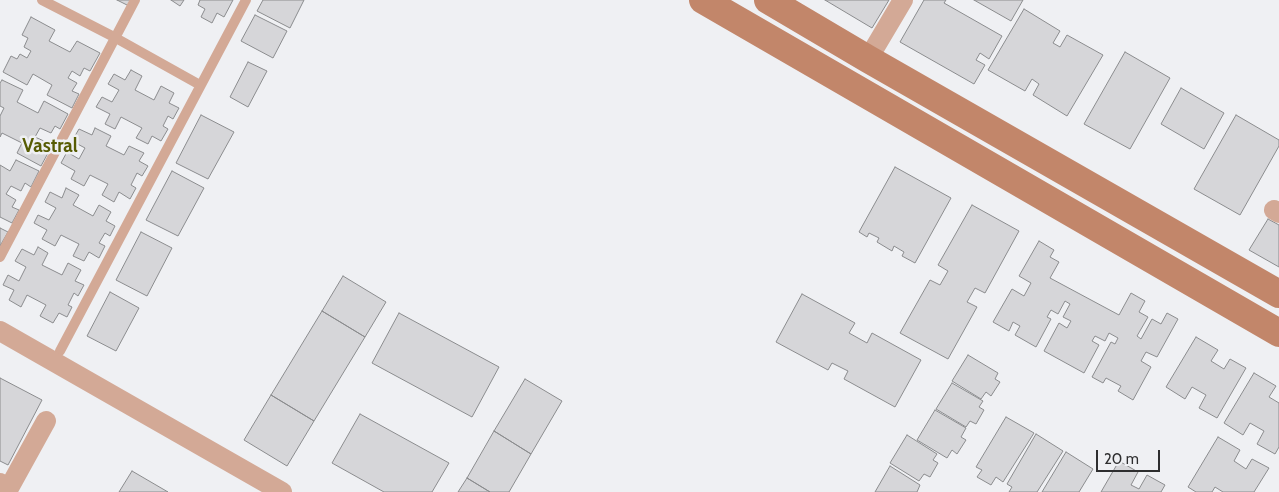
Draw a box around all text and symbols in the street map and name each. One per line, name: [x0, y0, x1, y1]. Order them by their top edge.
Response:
district label: Vastral: [22, 135, 78, 157]
scale bar: [1099, 440, 1163, 472]
text: 20 m: [1104, 450, 1139, 468]

